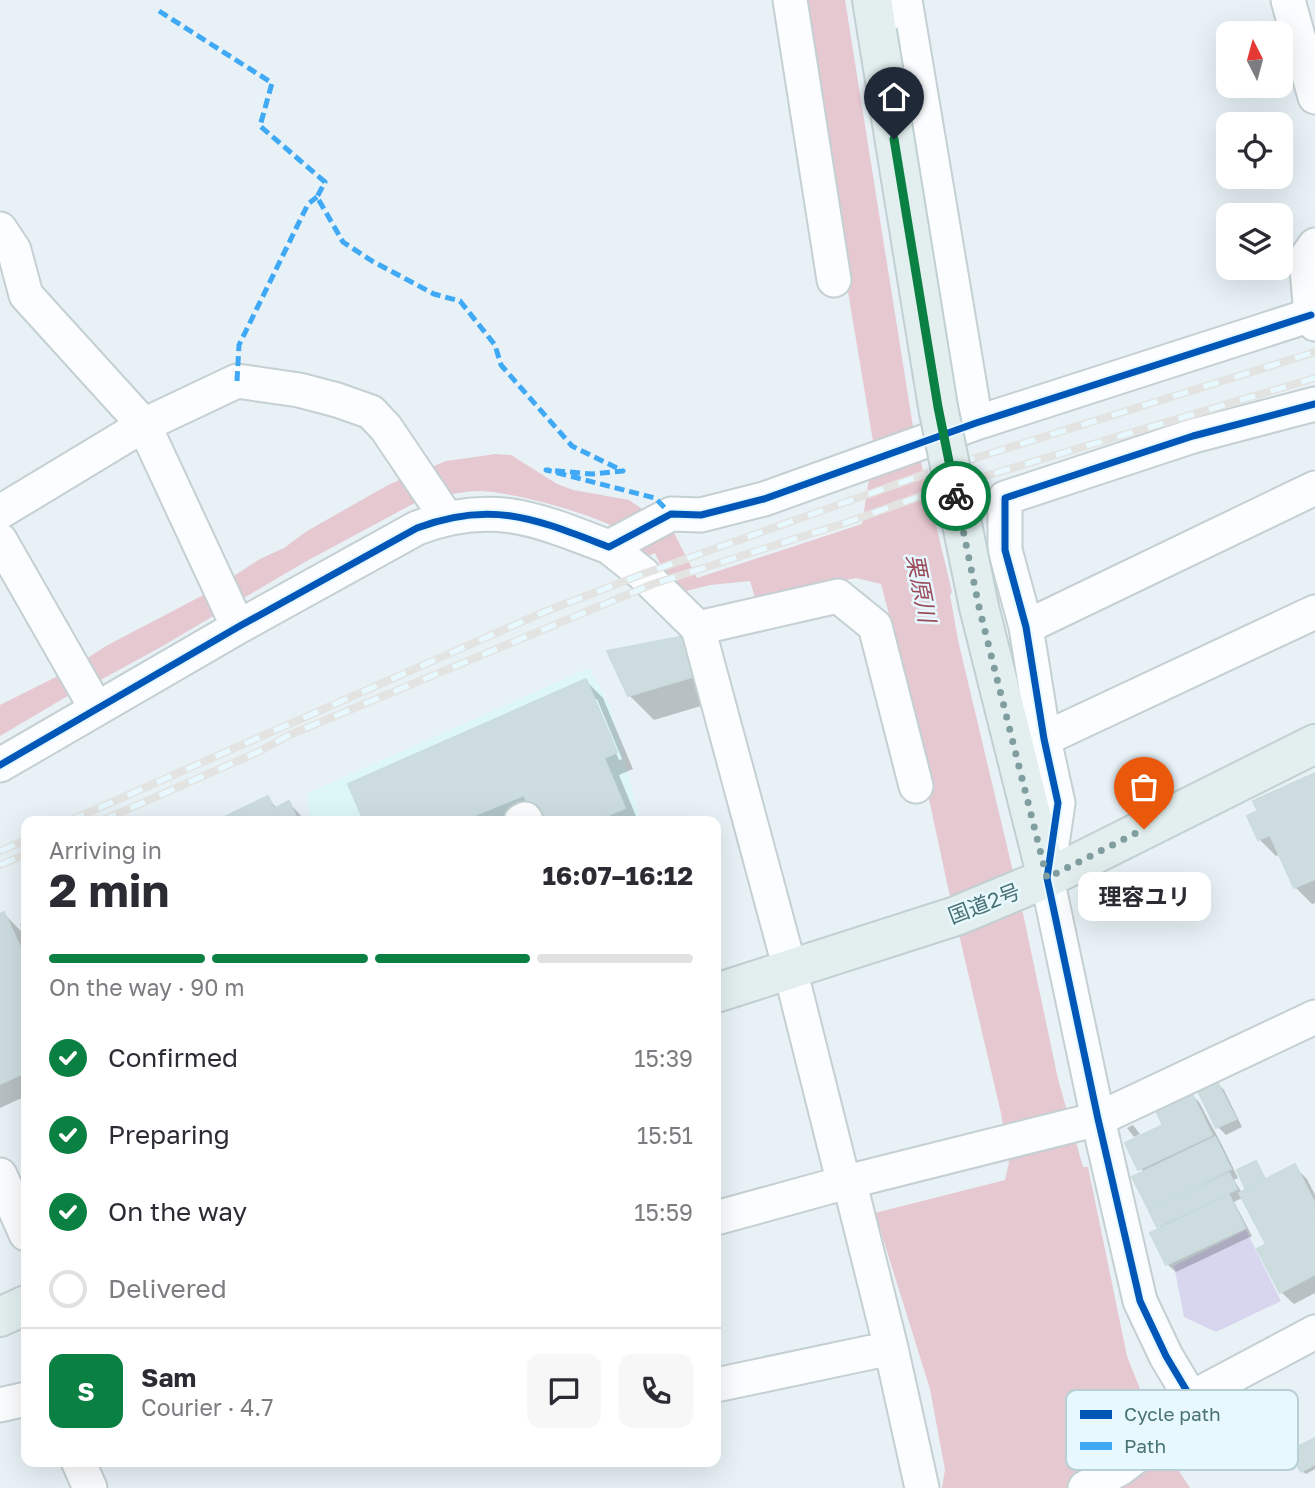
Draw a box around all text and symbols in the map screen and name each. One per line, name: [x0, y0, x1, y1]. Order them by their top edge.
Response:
north arrow: [1216, 21, 1293, 98]
map controls: [1216, 21, 1293, 280]
pin: [864, 67, 924, 139]
icon: home: [875, 78, 913, 116]
button: locate: [1216, 112, 1293, 189]
button: layers: [1216, 203, 1293, 280]
courier: [921, 461, 991, 531]
icon: bike: [937, 477, 975, 515]
water label: 栗原川: [902, 551, 943, 627]
pin: [1114, 757, 1174, 829]
icon: bag: [1125, 768, 1163, 806]
text: Arriving in: [49, 836, 162, 864]
text: 16:07–16:12: [542, 860, 693, 891]
text: 2 min: [49, 862, 169, 917]
callout: 理容ユリ: [1078, 871, 1210, 920]
street label: 国道2号: [944, 877, 1024, 929]
text: 理容ユリ: [1099, 882, 1191, 910]
text: On the way · 90 m: [49, 973, 245, 1001]
icon: check: [49, 1039, 87, 1077]
text: Confirmed: [108, 1042, 238, 1073]
text: 15:39: [634, 1044, 693, 1072]
icon: check: [49, 1116, 87, 1154]
text: Preparing: [108, 1119, 230, 1150]
text: 15:51: [637, 1121, 693, 1149]
icon: check: [49, 1193, 87, 1231]
text: On the way: [108, 1196, 247, 1227]
text: 15:59: [634, 1198, 693, 1226]
text: Delivered: [108, 1273, 227, 1304]
button: chat: [527, 1354, 601, 1428]
button: phone: [619, 1354, 693, 1428]
text: Sam: [141, 1362, 196, 1393]
text: S: [77, 1376, 95, 1407]
legend: [1066, 1390, 1298, 1470]
text: Courier · 4.7: [141, 1393, 273, 1421]
text: Cycle path: [1124, 1402, 1221, 1425]
text: Path: [1124, 1434, 1166, 1457]

